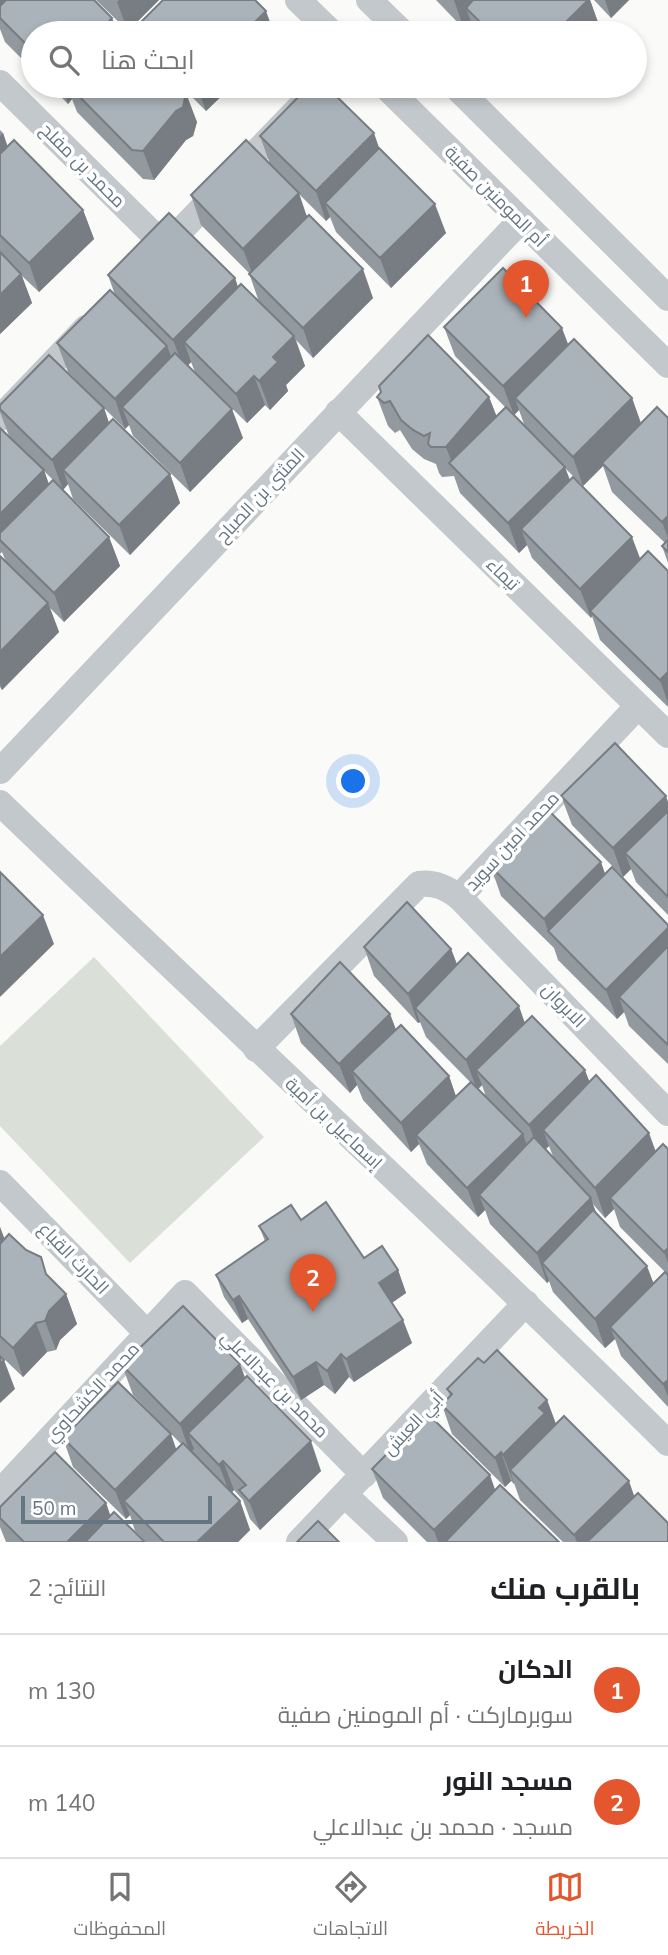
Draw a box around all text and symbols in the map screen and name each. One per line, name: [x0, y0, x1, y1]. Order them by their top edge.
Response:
search box: [21, 21, 647, 98]
icon: search: [45, 41, 83, 79]
text: ابحث هنا: [101, 43, 195, 76]
street label: محمد بن مفلح: [35, 118, 130, 213]
street label: أم المومنين صفية: [440, 140, 552, 253]
pin: 1: [503, 260, 549, 318]
street label: المثني بن الصباح: [211, 443, 312, 549]
street label: تيماء: [482, 553, 525, 595]
your location: [336, 764, 370, 798]
street label: محمد امين سويد: [460, 786, 564, 896]
street label: الابروان: [537, 978, 591, 1032]
street label: إسماعيل بن أمية: [281, 1072, 388, 1174]
street label: الحارث القباع: [33, 1217, 114, 1300]
pin: 2: [290, 1254, 336, 1312]
street label: محمد بن عبدالاعلي: [214, 1325, 334, 1445]
street label: محمد الكشحاوي: [40, 1337, 146, 1449]
street label: أبي العيش: [378, 1386, 451, 1462]
scale bar: [21, 1493, 212, 1525]
text: 50 m: [32, 1496, 76, 1520]
text: بالقرب منك: [490, 1569, 640, 1607]
text: النتائج: 2: [28, 1573, 106, 1602]
text: الدكان: [498, 1652, 573, 1685]
text: 130 m: [28, 1676, 96, 1705]
text: 1: [610, 1676, 624, 1705]
text: سوبرماركت · أم المومنين صفية: [278, 1700, 573, 1729]
text: مسجد النور: [444, 1764, 573, 1797]
text: 140 m: [28, 1788, 96, 1817]
text: 2: [610, 1788, 624, 1817]
text: مسجد · محمد بن عبدالاعلي: [313, 1812, 573, 1841]
tab: المحفوظات: [74, 1868, 166, 1946]
tab: الاتجاهات: [313, 1868, 388, 1946]
tab: الخريطة: [535, 1868, 595, 1946]

